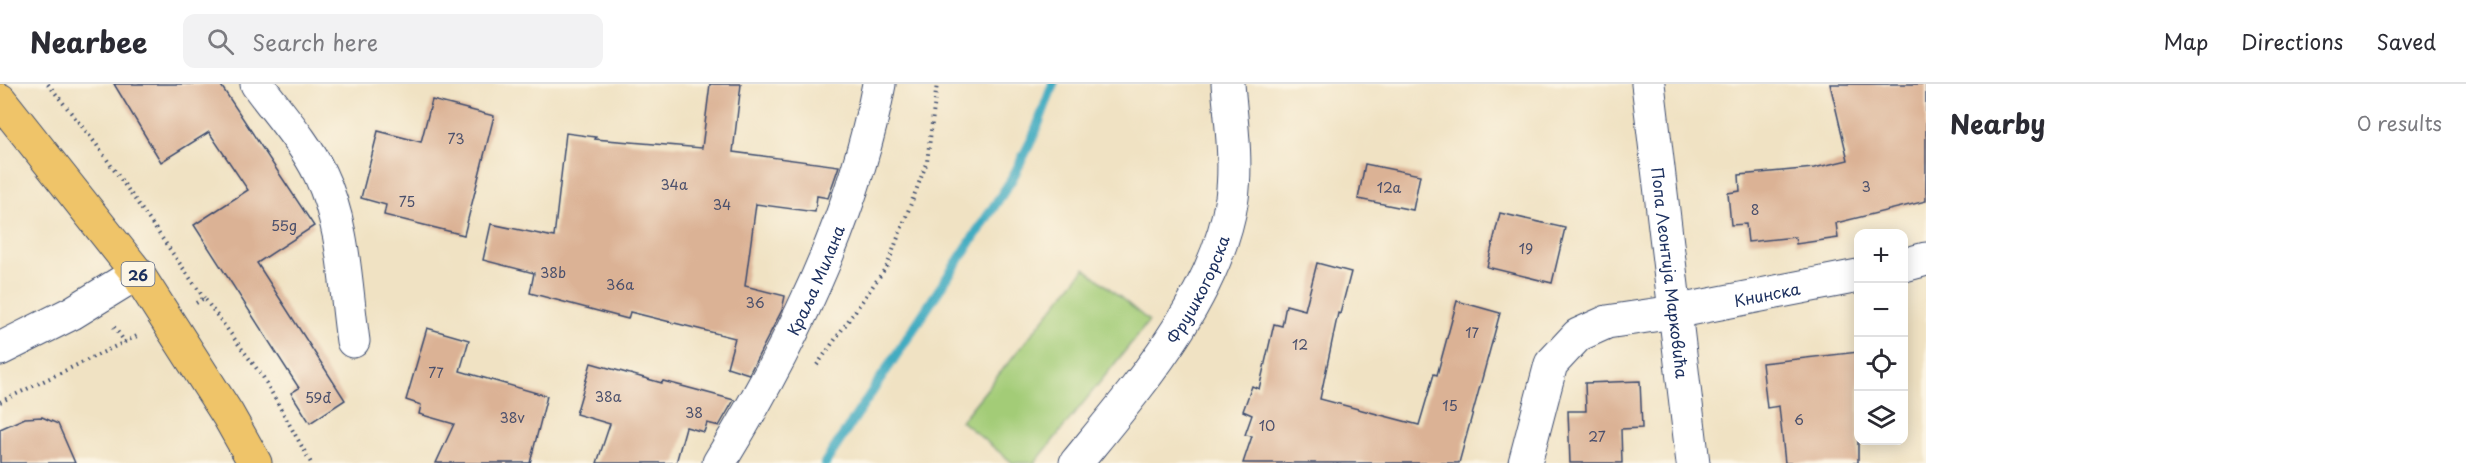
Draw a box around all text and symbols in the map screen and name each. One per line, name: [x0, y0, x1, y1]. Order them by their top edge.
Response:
search box: [183, 14, 603, 68]
text: Nearbee: [30, 20, 147, 63]
icon: search: [204, 25, 237, 58]
text: Search here: [252, 25, 378, 58]
text: Map: [2163, 25, 2208, 57]
text: Directions: [2241, 25, 2343, 57]
text: Saved: [2376, 25, 2436, 57]
text: Nearby: [1950, 104, 2045, 143]
text: 0 results: [2357, 108, 2442, 138]
house number: 73: [448, 128, 464, 149]
street label: Попа Леонтија Марковића: [1646, 166, 1695, 379]
house number: 34a: [660, 174, 688, 195]
house number: 3: [1861, 176, 1871, 197]
house number: 12a: [1377, 177, 1402, 198]
house number: 75: [399, 191, 415, 212]
house number: 34: [713, 194, 731, 215]
house number: 8: [1751, 199, 1759, 220]
house number: 55g: [271, 215, 297, 236]
street label: Краља Милана: [781, 222, 850, 339]
map controls: [1854, 229, 1908, 445]
button: +: [1854, 229, 1908, 283]
street label: Фрушкогорска: [1160, 232, 1235, 348]
house number: 19: [1519, 238, 1533, 259]
road number: 26: [122, 262, 154, 286]
house number: 38b: [540, 262, 566, 283]
house number: 36a: [606, 274, 634, 295]
street label: Книнска: [1732, 276, 1802, 312]
button: −: [1854, 283, 1908, 337]
house number: 36: [745, 292, 765, 313]
house number: 17: [1465, 322, 1479, 343]
house number: 12: [1292, 334, 1308, 355]
button: locate: [1854, 337, 1908, 391]
house number: 77: [428, 362, 444, 383]
house number: 38a: [595, 386, 622, 407]
house number: 59đ: [305, 387, 332, 408]
button: layers: [1854, 391, 1908, 445]
house number: 15: [1442, 395, 1458, 416]
house number: 38: [685, 402, 703, 423]
house number: 38v: [499, 407, 525, 428]
house number: 6: [1794, 409, 1804, 430]
house number: 10: [1259, 415, 1275, 436]
house number: 27: [1588, 426, 1606, 447]

